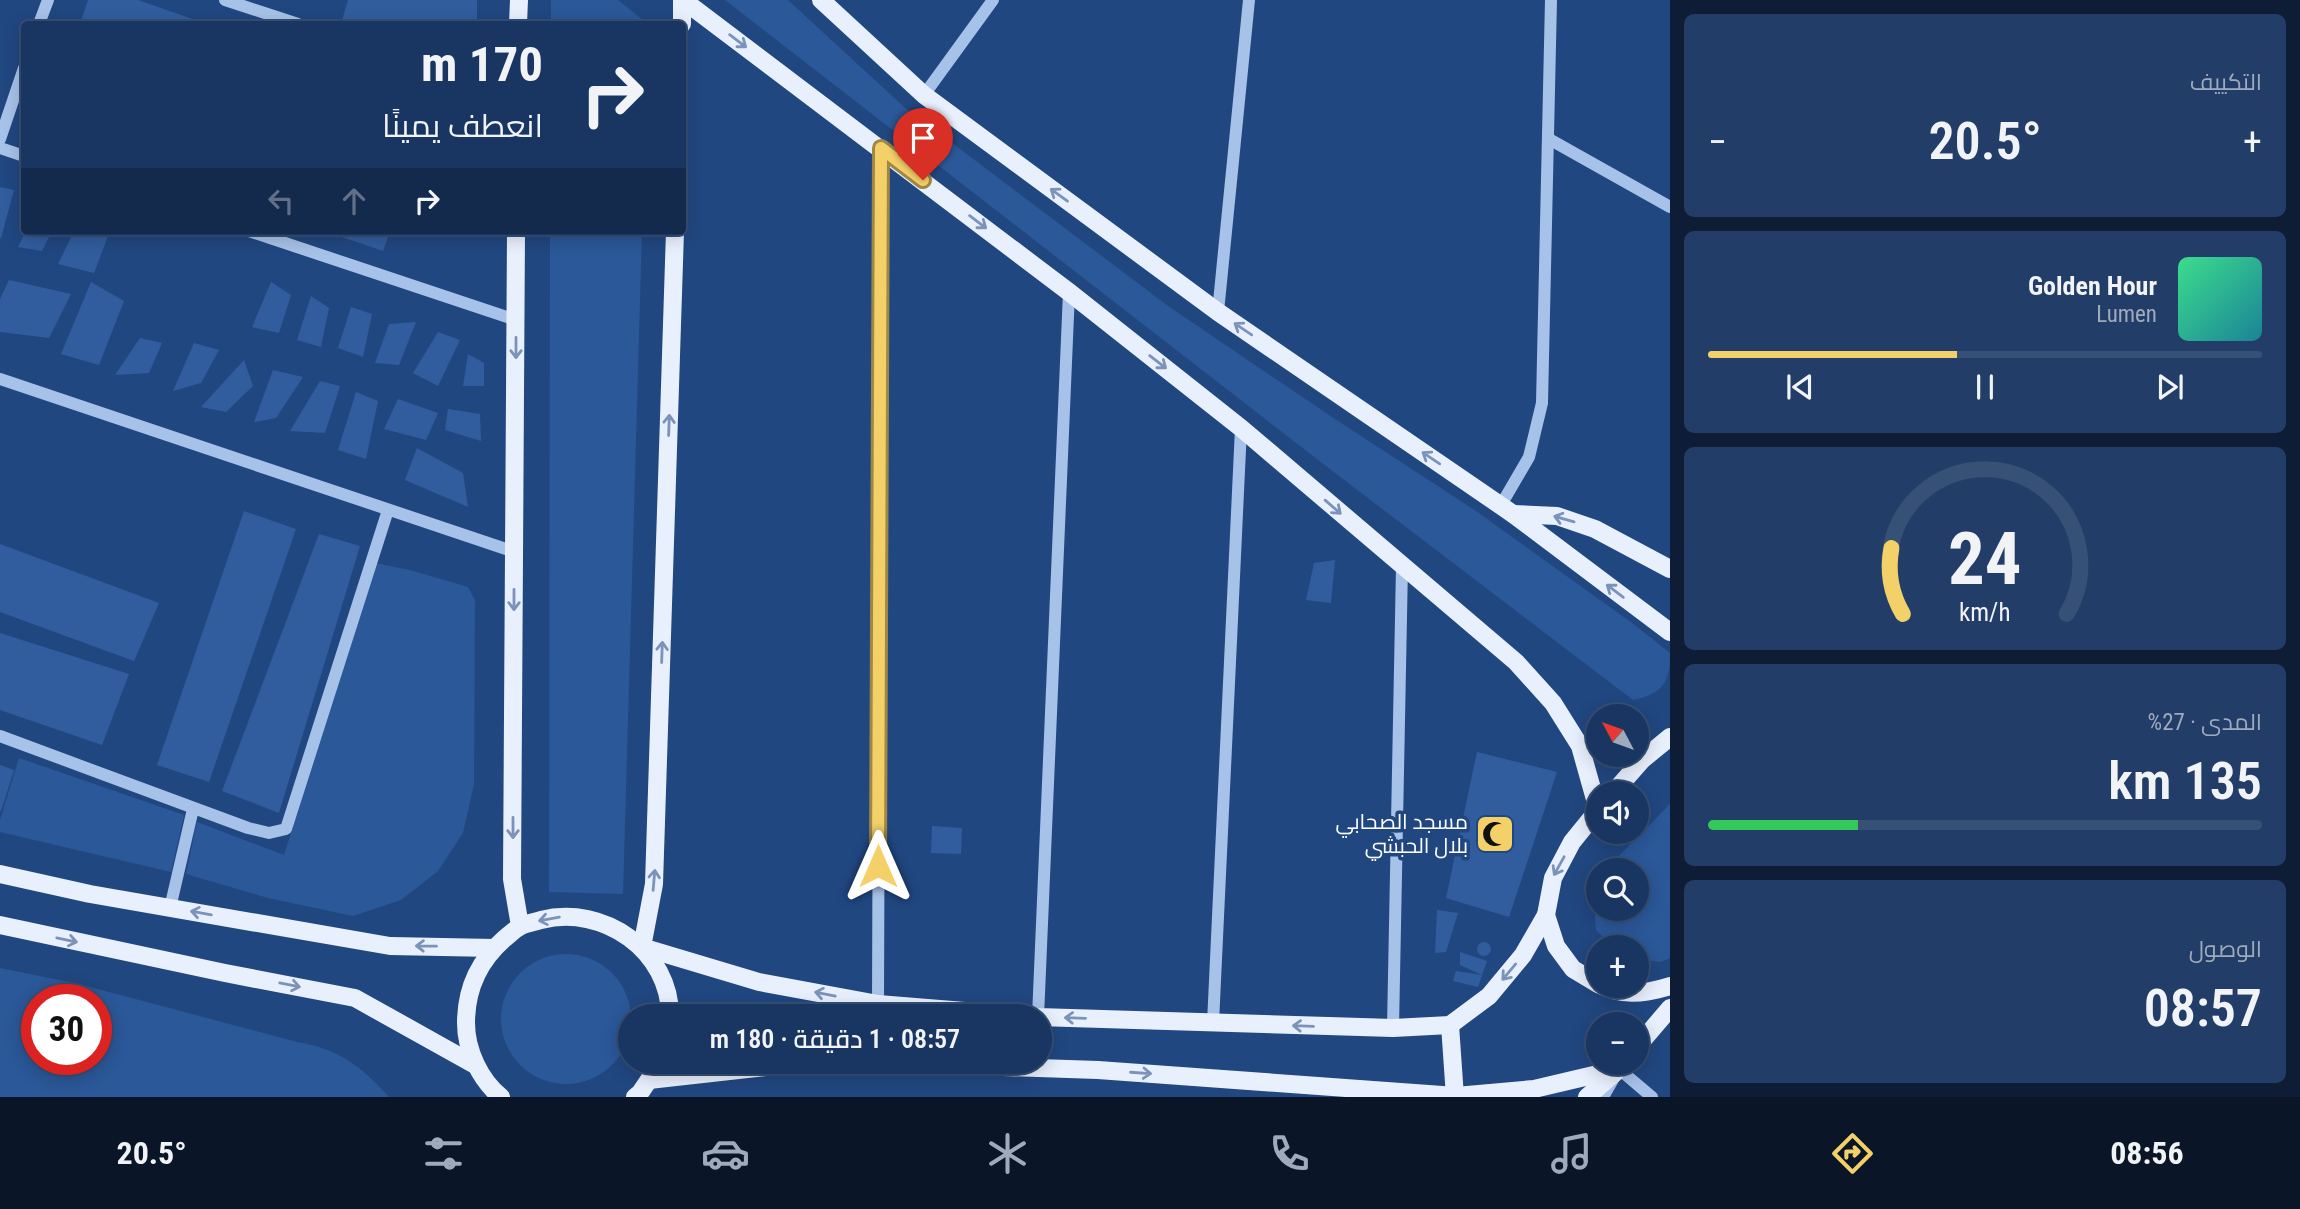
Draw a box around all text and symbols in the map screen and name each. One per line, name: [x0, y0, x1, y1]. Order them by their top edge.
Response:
one-way arrow: [728, 34, 747, 48]
text: 170 m: [421, 36, 543, 93]
icon: right: [567, 49, 658, 140]
text: التكييف: [2190, 69, 2262, 96]
text: انعطف يمينًا: [382, 107, 543, 145]
pin: [893, 108, 953, 180]
text: 20.5°: [1928, 111, 2042, 172]
icon: arrive: [904, 119, 942, 157]
text: −: [1708, 120, 1727, 164]
text: +: [2243, 120, 2262, 164]
icon: left: [262, 182, 300, 220]
icon: ahead: [335, 182, 373, 220]
icon: right: [408, 182, 446, 220]
one-way arrow: [1050, 188, 1069, 203]
one-way arrow: [968, 215, 987, 230]
text: Golden Hour: [2028, 271, 2157, 301]
text: Lumen: [2096, 301, 2157, 328]
one-way arrow: [1234, 322, 1253, 336]
one-way arrow: [509, 336, 523, 359]
one-way arrow: [1148, 354, 1166, 370]
icon: previous: [1781, 368, 1819, 406]
icon: pause: [1966, 368, 2004, 406]
icon: next: [2151, 368, 2189, 406]
one-way arrow: [662, 414, 675, 437]
one-way arrow: [1422, 451, 1441, 465]
one-way arrow: [1324, 499, 1342, 515]
one-way arrow: [1554, 512, 1576, 525]
text: 24: [1948, 517, 2022, 603]
one-way arrow: [1607, 583, 1625, 598]
one-way arrow: [507, 588, 521, 611]
text: km/h: [1959, 598, 2011, 627]
one-way arrow: [655, 641, 668, 664]
north arrow: [1586, 704, 1648, 766]
map controls: [1586, 704, 1649, 1075]
text: المدى · 27%: [2148, 709, 2262, 736]
text: 135 km: [2108, 751, 2262, 812]
button: sound: [1586, 781, 1649, 844]
place label: مسجد الصحابي بلال الحبشي: [1335, 810, 1468, 861]
mosque icon: مسجد الصحابي بلال الحبشي: [1474, 813, 1516, 855]
one-way arrow: [506, 816, 520, 839]
position arrow: [841, 829, 915, 903]
one-way arrow: [1552, 856, 1566, 876]
button: search: [1586, 858, 1649, 921]
one-way arrow: [648, 869, 661, 891]
one-way arrow: [190, 906, 213, 919]
one-way arrow: [538, 913, 561, 926]
one-way arrow: [55, 933, 78, 947]
button: +: [1586, 935, 1649, 998]
text: الوصول: [2189, 936, 2262, 963]
one-way arrow: [414, 940, 437, 953]
one-way arrow: [1501, 962, 1517, 980]
text: 08:57: [2144, 978, 2262, 1039]
one-way arrow: [278, 979, 300, 993]
speed limit sign: 30: [21, 984, 112, 1075]
one-way arrow: [814, 987, 837, 1001]
one-way arrow: [1064, 1011, 1087, 1024]
button: −: [1586, 1012, 1649, 1075]
one-way arrow: [1292, 1019, 1315, 1032]
text: 08:57 · 1 دقيقة · 180 m: [710, 1024, 960, 1054]
one-way arrow: [1129, 1067, 1151, 1080]
icon: filters: [419, 1129, 468, 1178]
icon: car: [701, 1129, 750, 1178]
icon: climate: [983, 1129, 1032, 1178]
icon: phone: [1265, 1129, 1314, 1178]
icon: music: [1547, 1129, 1596, 1178]
icon: directions: [1828, 1129, 1877, 1178]
text: 20.5°: [116, 1134, 187, 1172]
text: 08:56: [2110, 1134, 2184, 1172]

